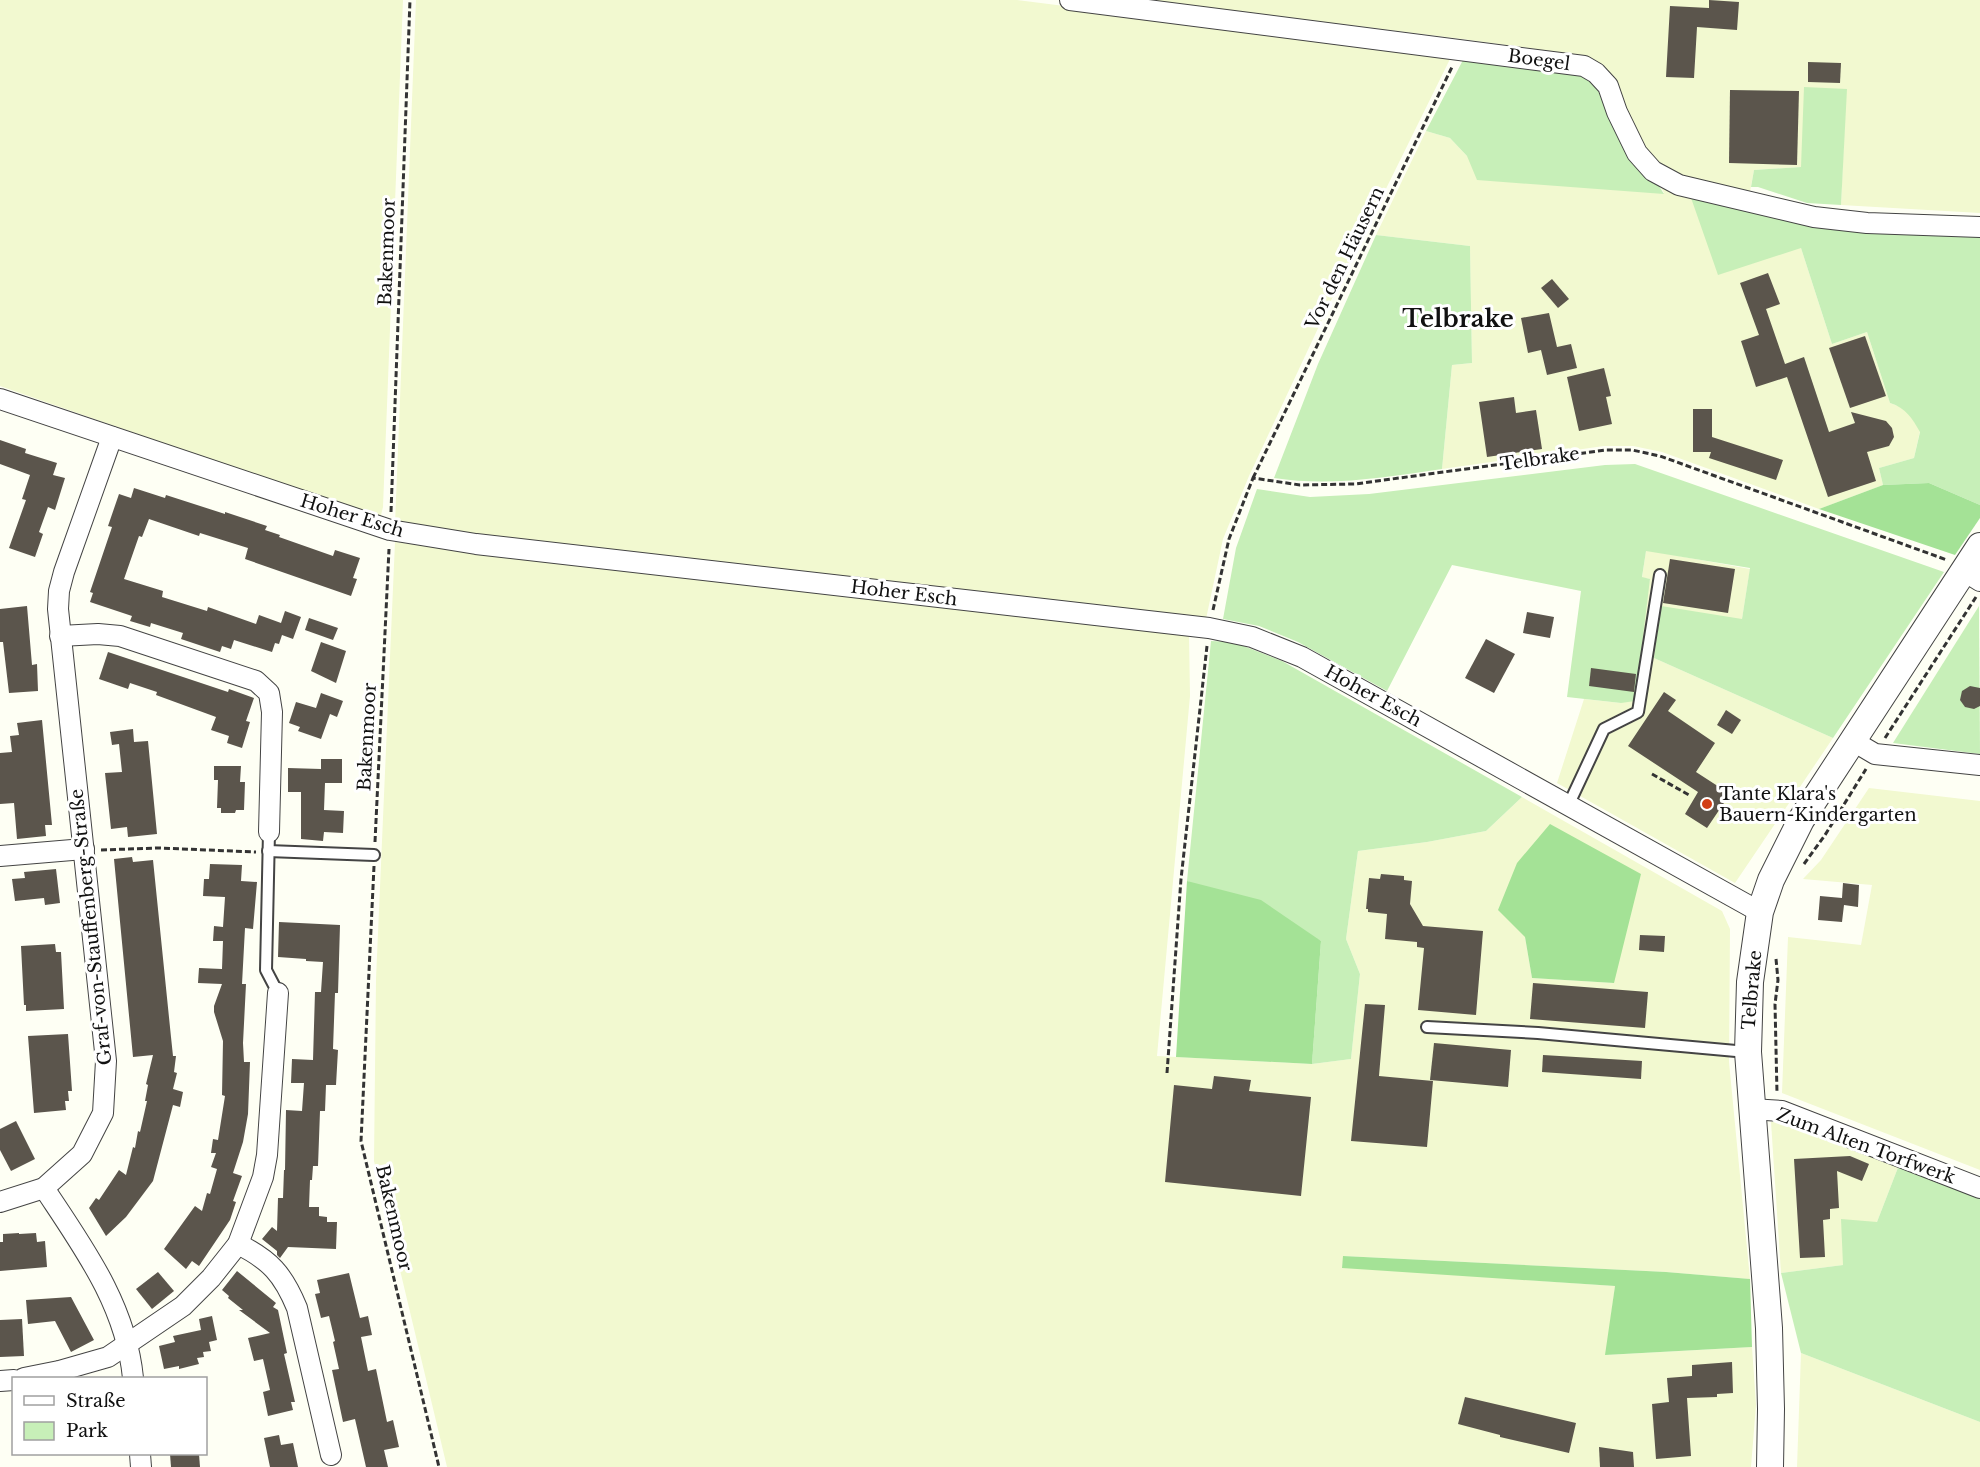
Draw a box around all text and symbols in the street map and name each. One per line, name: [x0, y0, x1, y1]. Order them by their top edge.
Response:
street label: Boegel: [1506, 45, 1572, 75]
street label: Vor den Häusern: [1301, 183, 1389, 334]
street label: Bakenmoor: [374, 197, 400, 307]
district label: Telbrake: [1402, 304, 1514, 333]
street label: Telbrake: [1499, 443, 1581, 475]
street label: Hoher Esch: [298, 490, 406, 542]
street label: Hoher Esch: [849, 576, 959, 610]
street label: Hoher Esch: [1321, 660, 1425, 732]
street label: Bakenmoor: [353, 682, 381, 792]
place label: Tante Klara's Bauern-Kindergarten: [1719, 783, 1917, 826]
street label: Graf-von-Stauffenberg-Straße: [66, 788, 116, 1066]
marker: Tante Klara's Bauern-Kindergarten: [1700, 797, 1714, 811]
street label: Telbrake: [1738, 949, 1766, 1031]
street label: Zum Alten Torfwerk: [1774, 1103, 1958, 1189]
street label: Bakenmoor: [371, 1163, 417, 1274]
legend: [12, 1377, 207, 1455]
text: Straße: [66, 1390, 126, 1412]
text: Park: [66, 1420, 108, 1442]

